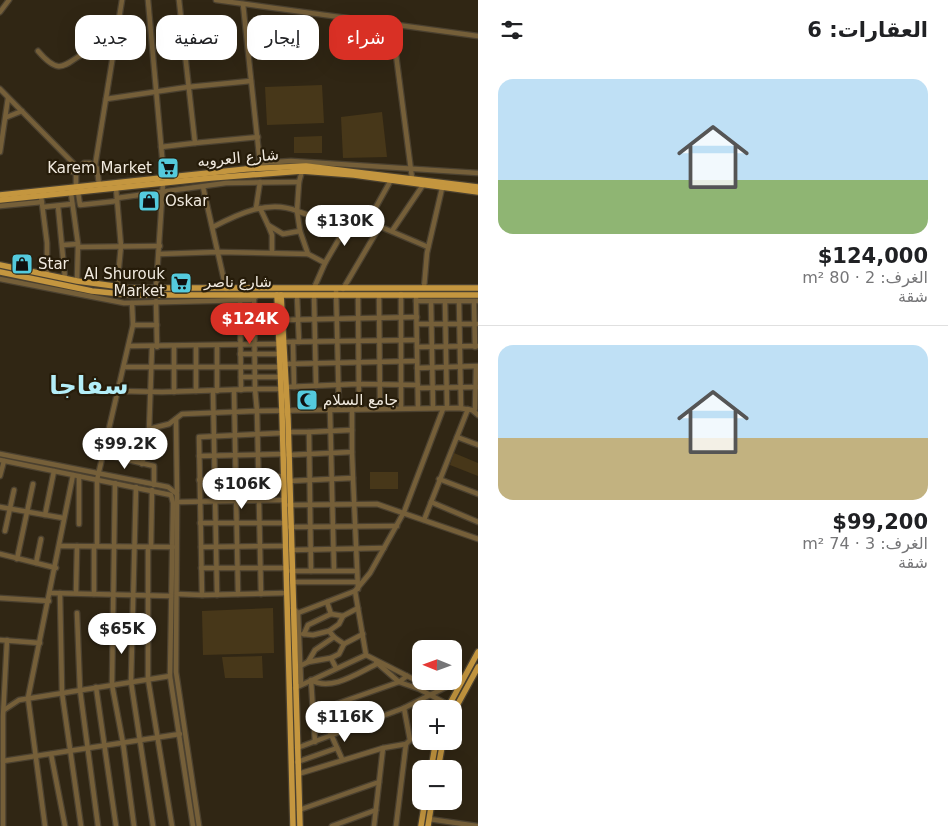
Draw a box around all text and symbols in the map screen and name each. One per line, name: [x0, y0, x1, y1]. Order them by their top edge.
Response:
chip: جديد: [75, 15, 146, 60]
chip: تصفية: [156, 15, 237, 60]
chip: إيجار: [247, 15, 319, 60]
chip: شراء: [329, 15, 403, 60]
icon: filters: [498, 16, 526, 44]
text: العقارات: 6: [807, 18, 928, 42]
icon: home: [668, 112, 758, 202]
street label: شارع العروبه: [196, 145, 280, 171]
supermarket icon: Karem Market: [156, 156, 180, 180]
place label: Karem Market: [47, 159, 152, 177]
shop icon: Oskar: [137, 189, 161, 213]
place label: Oskar: [165, 192, 209, 210]
pin: $130K: [310, 204, 380, 247]
text: $130K: [317, 211, 373, 230]
text: $124,000: [818, 244, 928, 268]
shop icon: Star: [10, 252, 34, 276]
place label: Star: [38, 255, 70, 273]
place label: Al Shurouk Market: [84, 265, 165, 300]
text: الغرف: 2 · 80 m²: [802, 268, 928, 287]
supermarket icon: Al Shurouk Market: [169, 271, 193, 295]
street label: شارع ناصر: [203, 273, 272, 291]
text: شقة: [898, 287, 928, 306]
pin: $124K: [215, 302, 285, 345]
text: $124K: [222, 309, 278, 328]
district label: سفاجا: [49, 371, 129, 400]
icon: home: [668, 377, 758, 467]
mosque icon: جامع السلام: [295, 388, 319, 412]
place label: جامع السلام: [323, 391, 398, 409]
pin: $99.2K: [84, 428, 166, 470]
text: $99.2K: [93, 434, 157, 453]
pin: $106K: [207, 468, 277, 510]
text: $106K: [214, 474, 270, 493]
text: $99,200: [832, 510, 928, 534]
text: الغرف: 3 · 74 m²: [802, 534, 928, 553]
text: شقة: [898, 553, 928, 572]
pin: $65K: [92, 612, 152, 655]
text: $65K: [99, 619, 145, 638]
north arrow: [412, 640, 462, 690]
map controls: [412, 640, 462, 810]
pin: $116K: [310, 700, 380, 743]
button: +: [412, 700, 462, 750]
text: $116K: [317, 707, 373, 726]
button: −: [412, 760, 462, 810]

